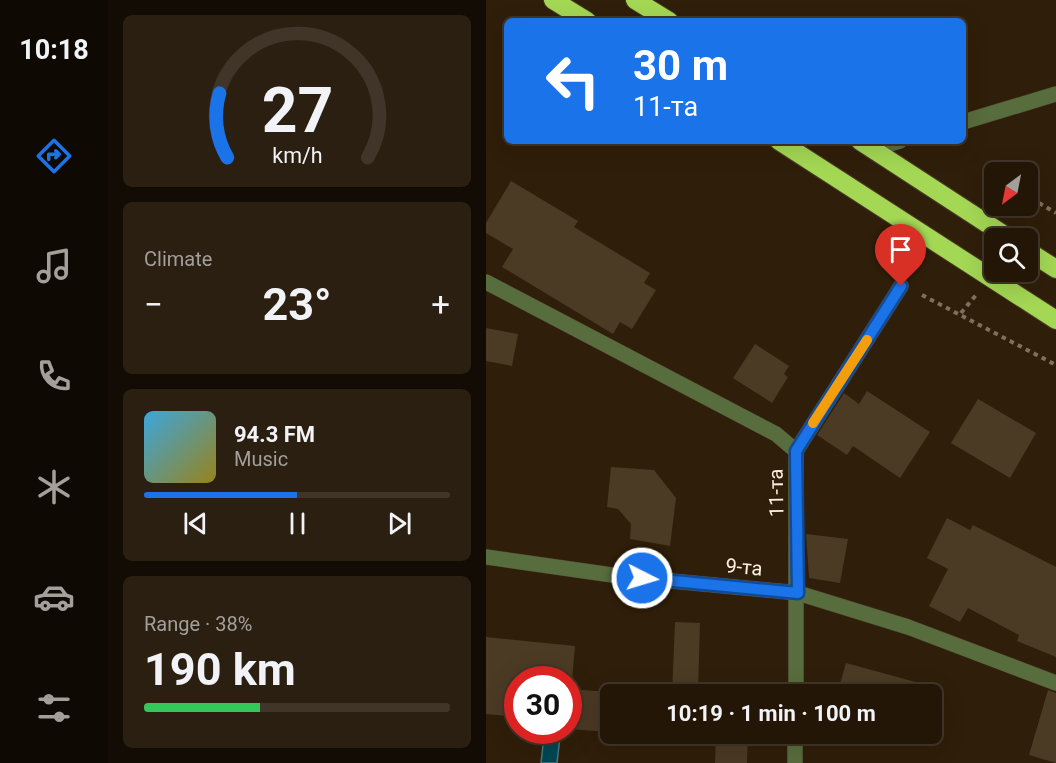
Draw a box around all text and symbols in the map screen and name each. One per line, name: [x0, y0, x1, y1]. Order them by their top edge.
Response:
text: 10:18: [19, 34, 89, 66]
text: 30 m: [633, 41, 728, 90]
icon: left: [534, 42, 612, 120]
text: 27: [261, 74, 333, 147]
text: 11-та: [633, 91, 698, 123]
icon: directions: [33, 135, 75, 177]
text: km/h: [272, 143, 322, 168]
north arrow: [984, 162, 1038, 216]
map controls: [984, 162, 1038, 282]
pin: [875, 224, 926, 286]
button: search: [984, 228, 1038, 282]
icon: arrive: [884, 233, 917, 266]
icon: music: [33, 245, 75, 287]
text: Climate: [144, 247, 212, 271]
text: 23°: [262, 278, 332, 331]
text: −: [144, 285, 163, 324]
text: +: [431, 285, 450, 324]
icon: phone: [33, 355, 75, 397]
text: 94.3 FM: [234, 422, 315, 447]
text: Music: [234, 447, 288, 471]
icon: climate: [33, 466, 75, 508]
street label: 11-та: [764, 469, 788, 517]
icon: previous: [179, 507, 212, 540]
icon: pause: [281, 507, 314, 540]
icon: next: [383, 507, 416, 540]
position arrow: [610, 546, 674, 610]
street label: 9-та: [724, 553, 764, 581]
icon: car: [33, 576, 75, 618]
text: Range · 38%: [144, 612, 252, 636]
text: 190 km: [144, 643, 296, 696]
speed limit sign: 30: [504, 666, 582, 744]
icon: filters: [33, 687, 75, 729]
text: 10:19 · 1 min · 100 m: [666, 701, 876, 726]

